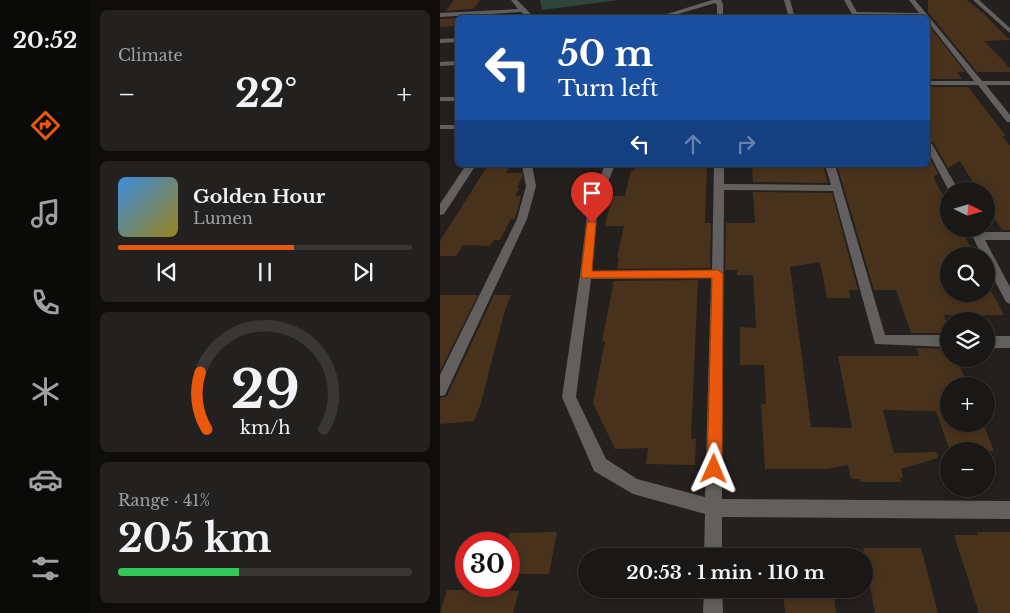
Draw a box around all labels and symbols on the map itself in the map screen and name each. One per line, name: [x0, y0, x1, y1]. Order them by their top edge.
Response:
pin: [571, 172, 613, 223]
north arrow: [940, 182, 995, 238]
position arrow: [687, 442, 739, 494]
speed limit sign: 30: [455, 532, 520, 597]

